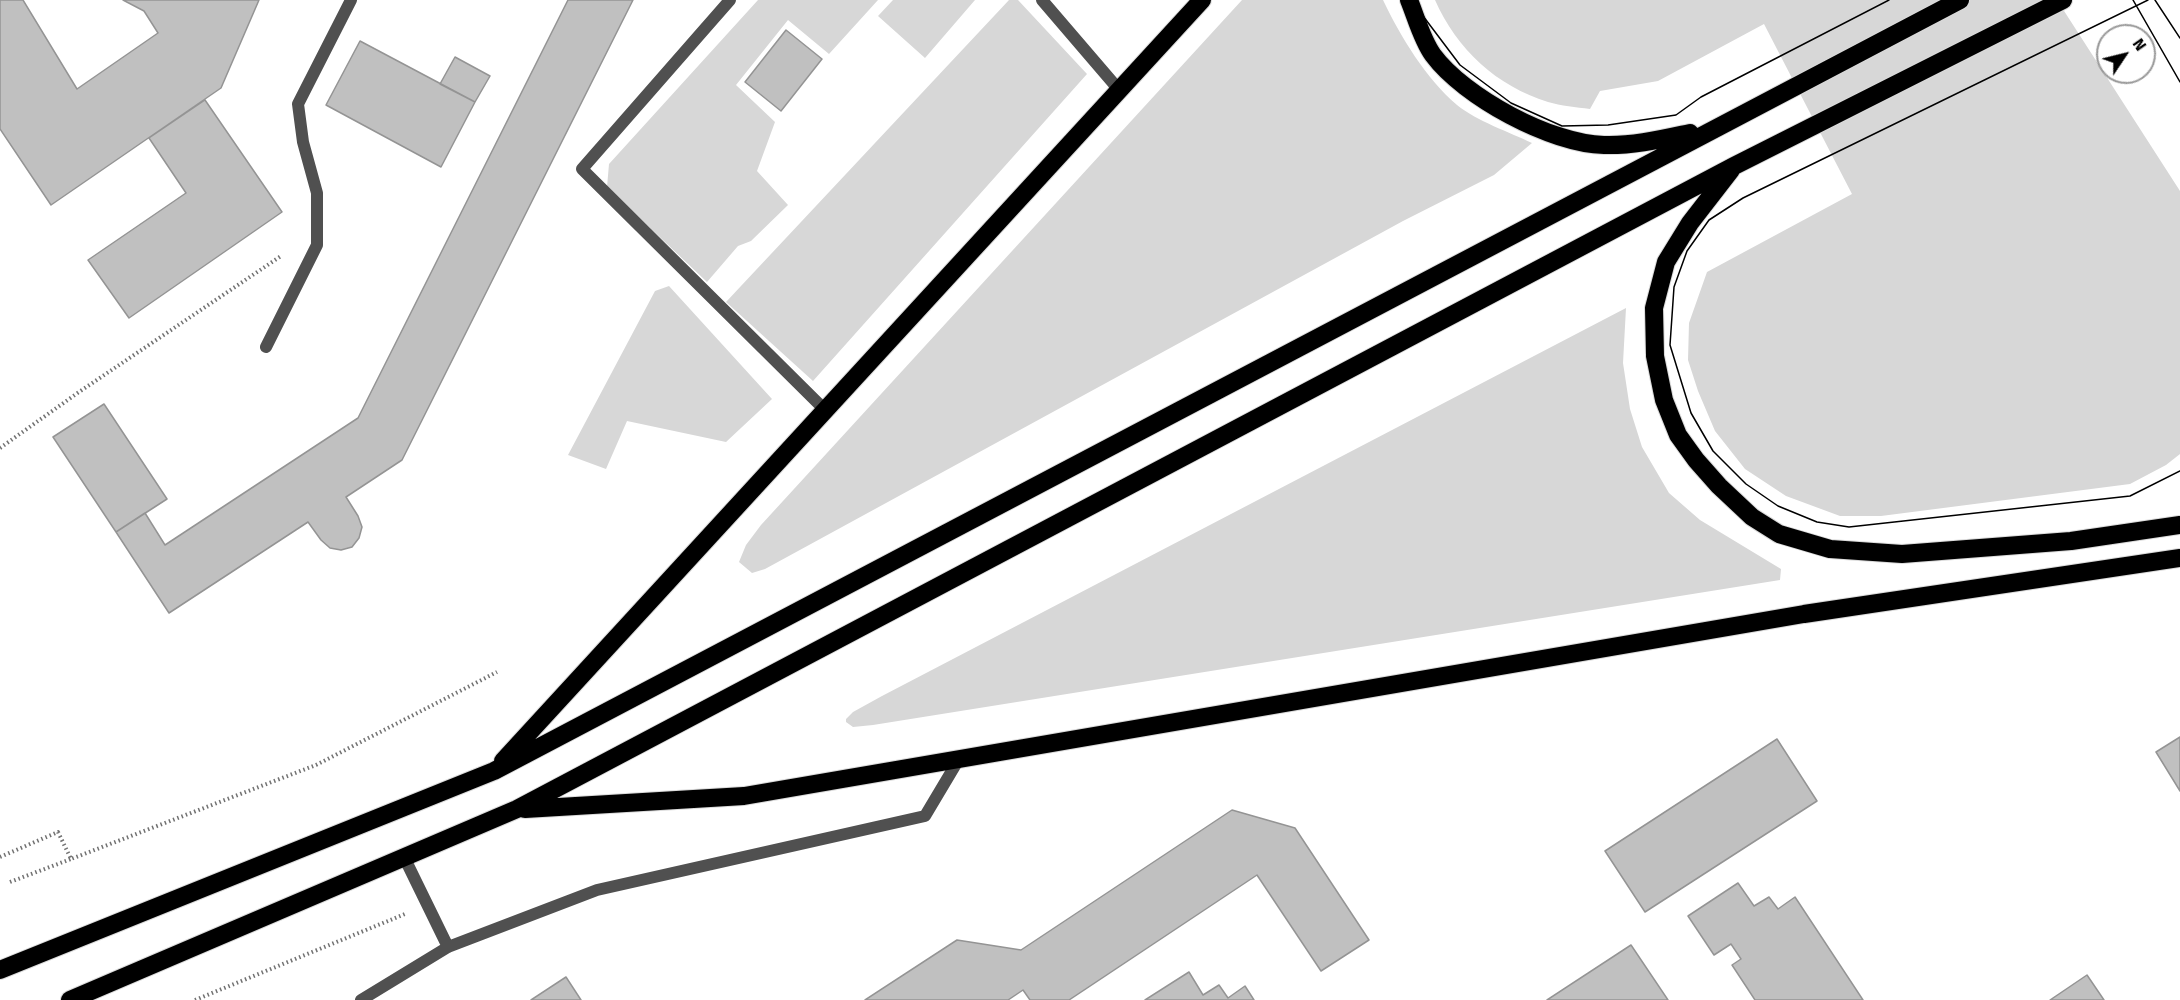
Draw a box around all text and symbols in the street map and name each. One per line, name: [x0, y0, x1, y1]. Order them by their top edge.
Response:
north arrow: [2096, 24, 2156, 84]
text: N: [2129, 35, 2150, 54]

